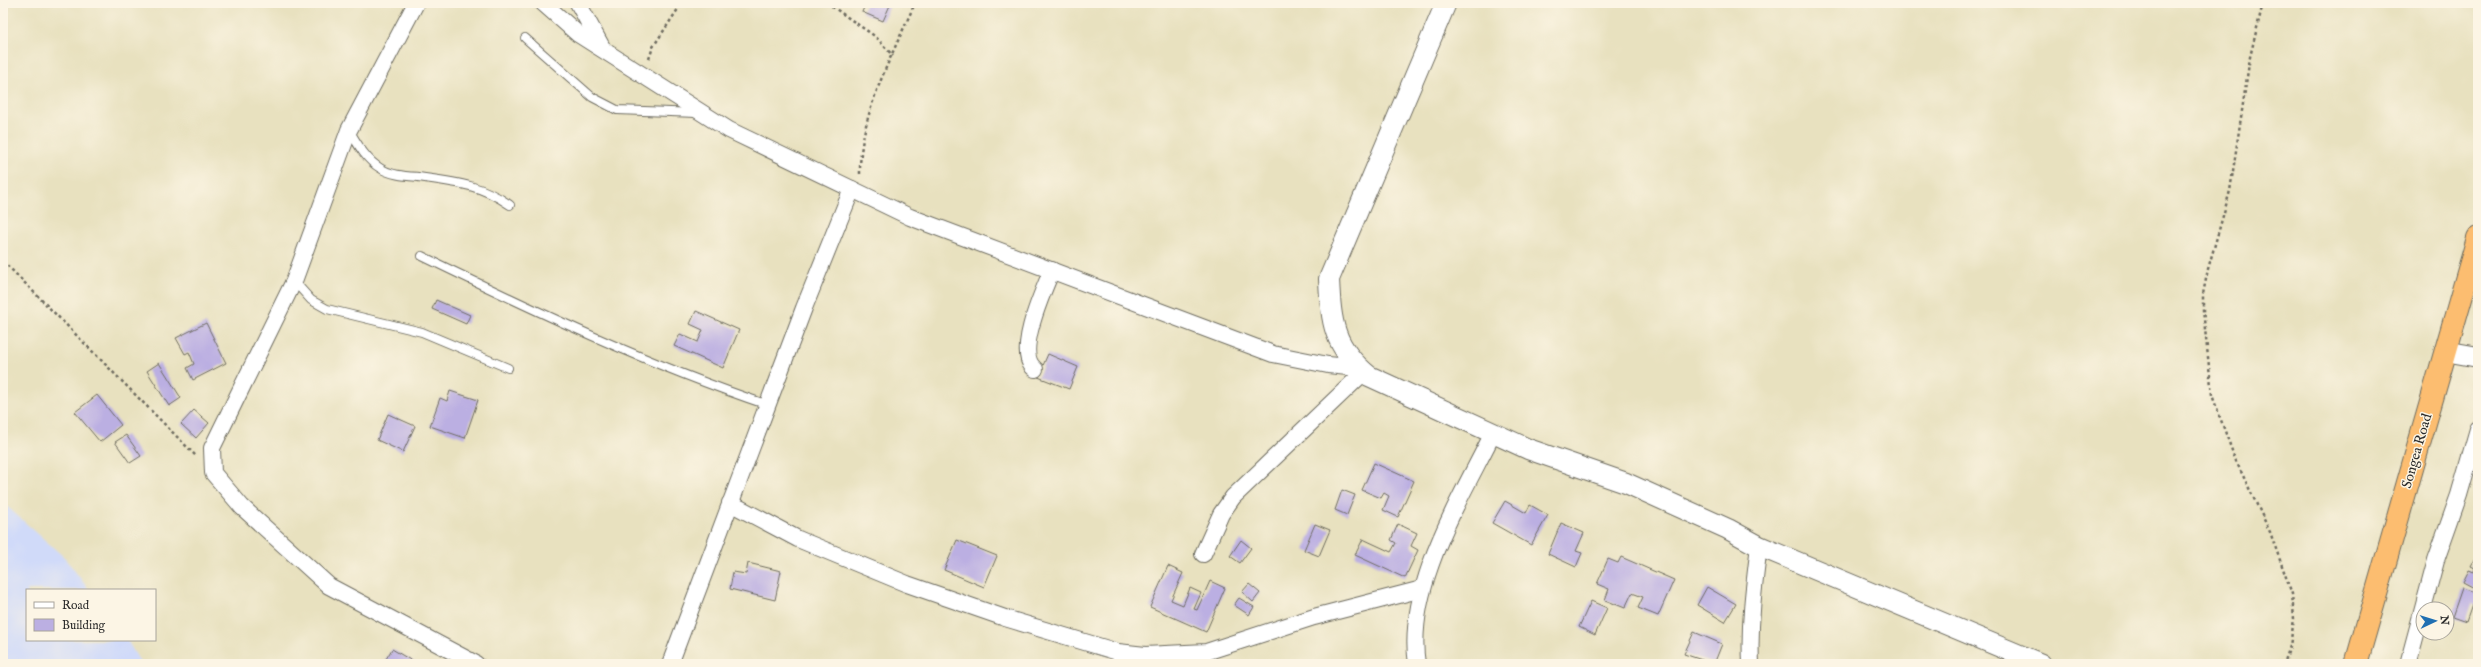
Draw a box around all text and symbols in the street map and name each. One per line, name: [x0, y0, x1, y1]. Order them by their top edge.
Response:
street label: Songea Road: [2398, 411, 2436, 490]
legend: [26, 589, 156, 641]
text: Road: [62, 598, 90, 613]
north arrow: [2415, 601, 2455, 641]
text: N: [2437, 614, 2451, 626]
text: Building: [62, 618, 106, 633]

